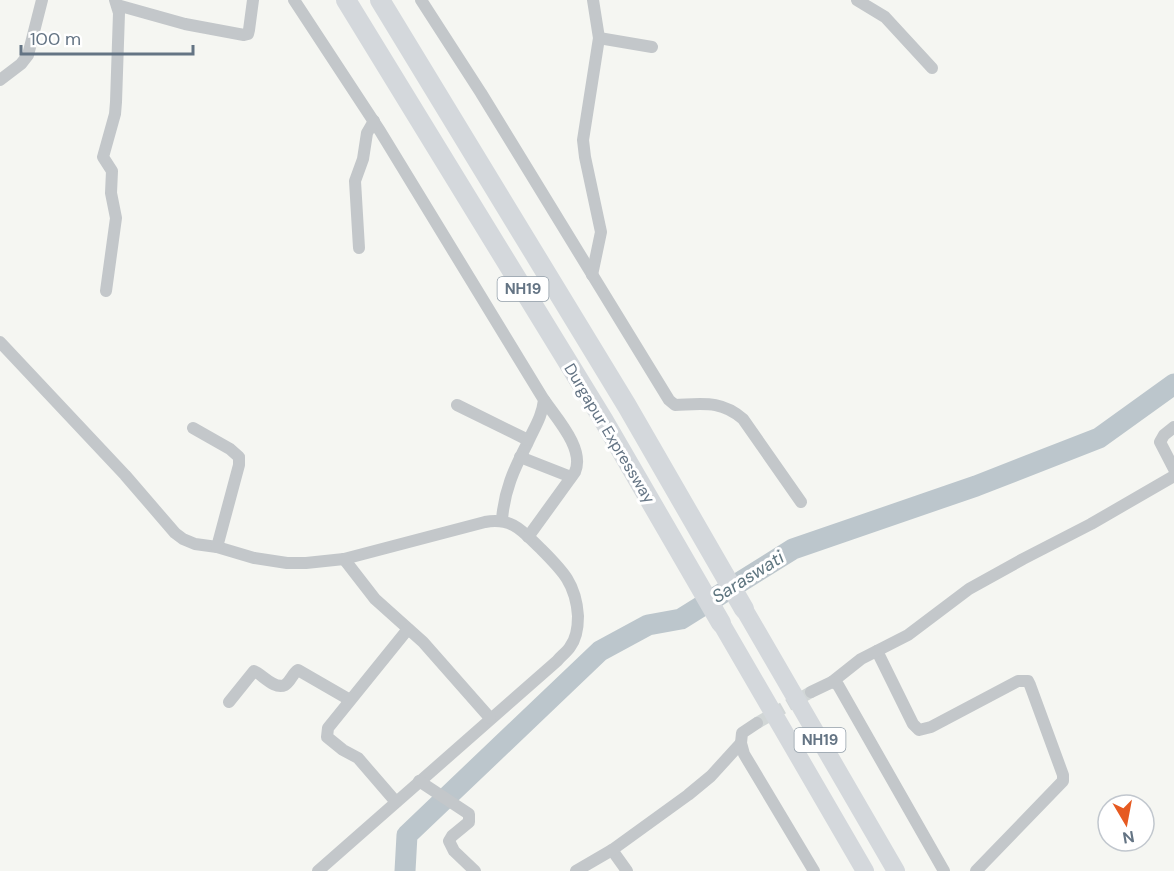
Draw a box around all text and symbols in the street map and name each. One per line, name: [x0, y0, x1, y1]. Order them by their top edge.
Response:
scale bar: [21, 18, 194, 56]
text: 100 m: [30, 27, 81, 51]
road number: NH19: [498, 277, 548, 301]
street label: Durgapur Expressway: [559, 359, 660, 507]
water label: Saraswati: [707, 545, 789, 609]
road number: NH19: [794, 728, 846, 752]
north arrow: [1096, 793, 1156, 853]
text: N: [1121, 826, 1136, 849]

